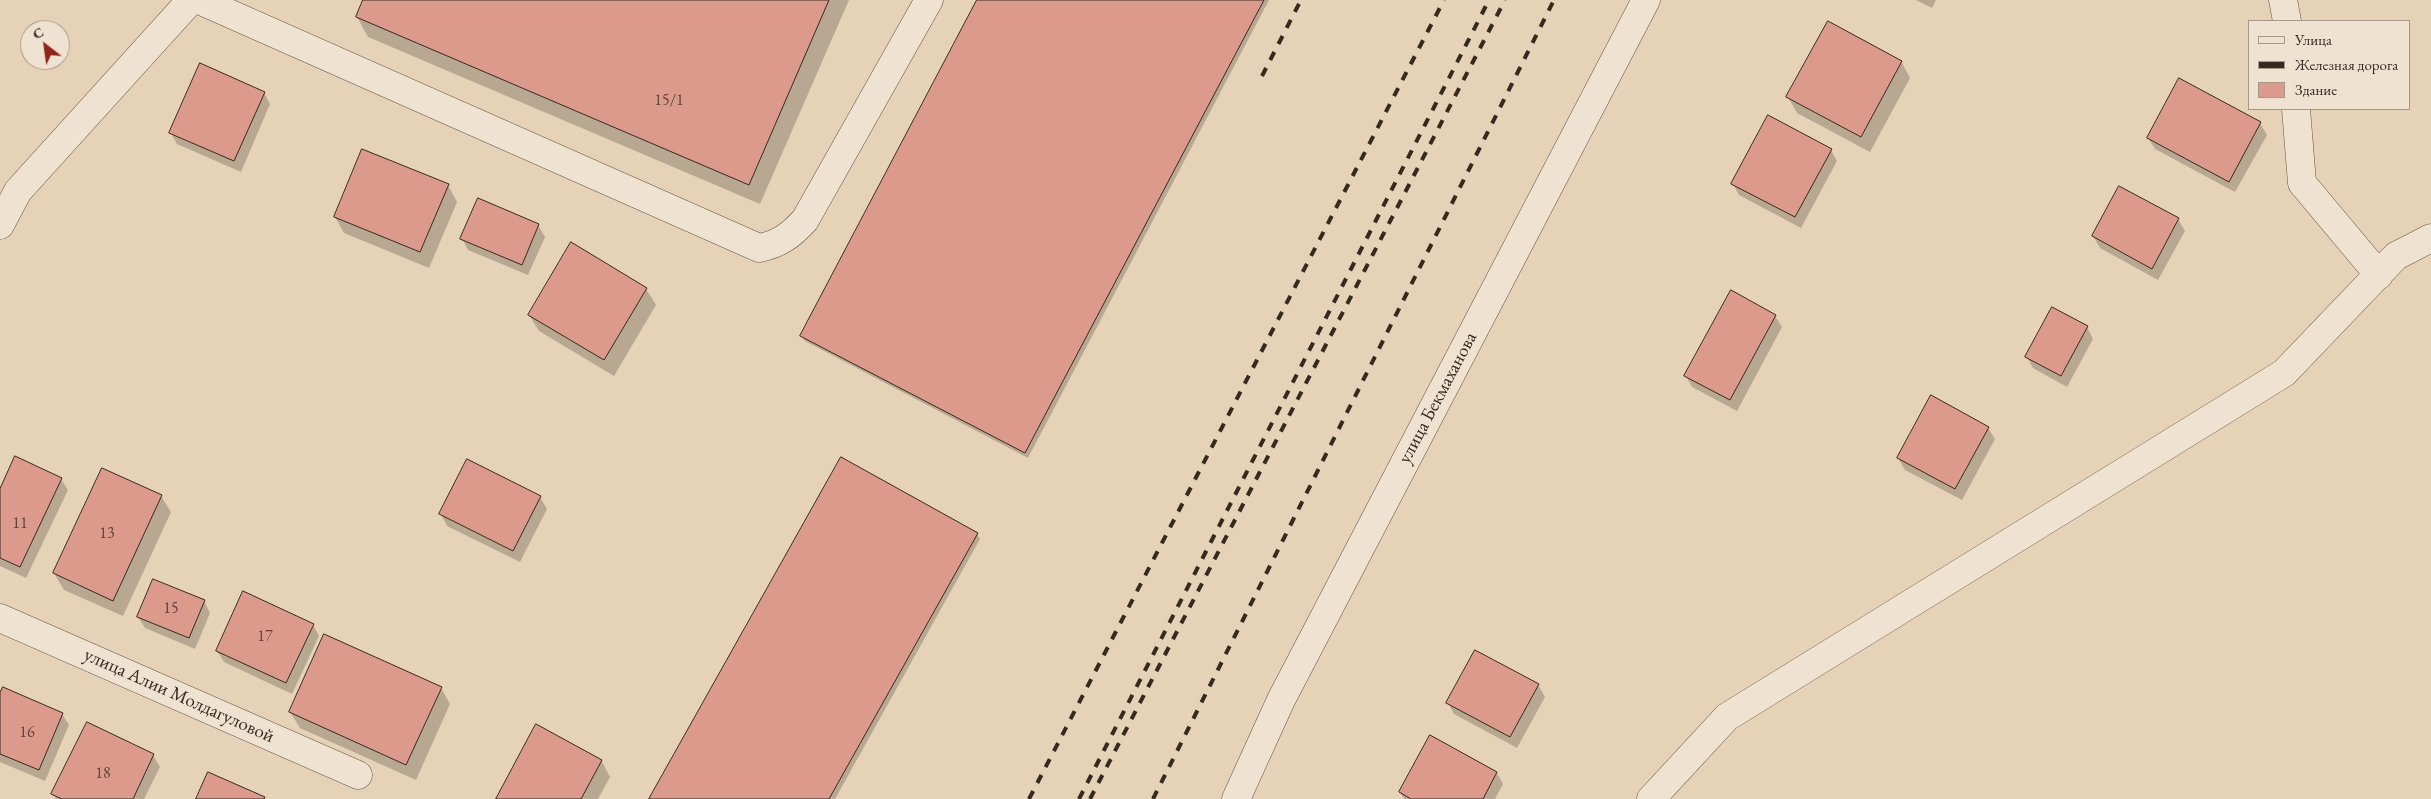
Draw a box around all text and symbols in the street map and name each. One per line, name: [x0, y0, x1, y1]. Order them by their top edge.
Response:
north arrow: [20, 20, 70, 70]
legend: [2248, 20, 2411, 110]
text: С: [29, 23, 47, 43]
text: Улица: [2295, 30, 2332, 49]
text: Железная дорога: [2295, 55, 2398, 74]
text: Здание: [2295, 80, 2337, 99]
house number: 15/1: [654, 91, 684, 111]
street label: улица Бекмаханова: [1394, 328, 1482, 468]
house number: 11: [12, 514, 28, 534]
house number: 13: [99, 524, 115, 544]
house number: 15: [163, 599, 179, 619]
house number: 17: [257, 627, 273, 647]
street label: улица Алии Молдагуловой: [80, 644, 278, 748]
house number: 16: [19, 723, 35, 743]
house number: 18: [95, 764, 111, 784]

